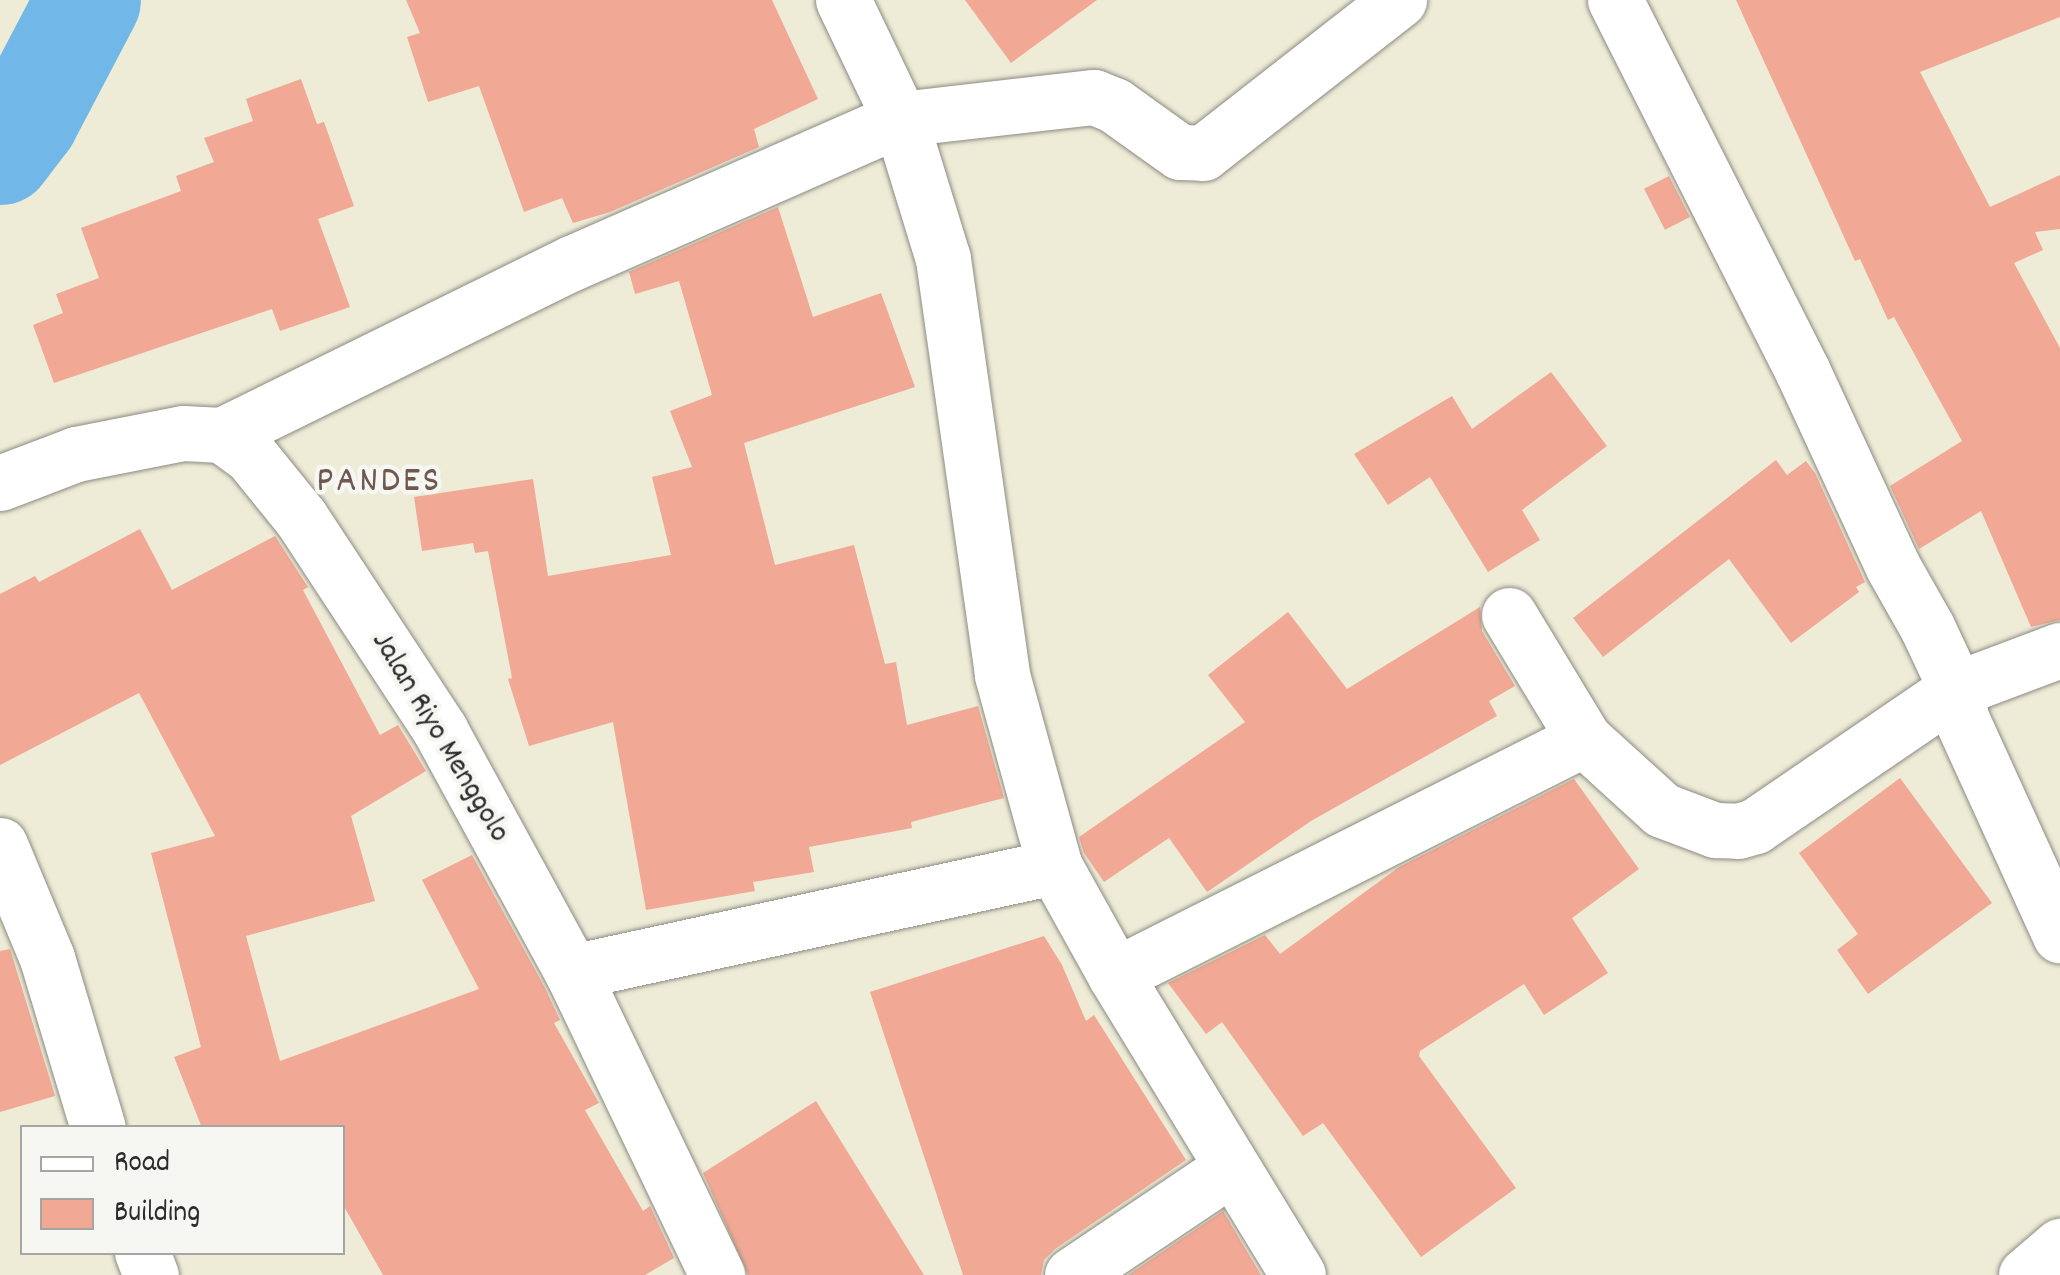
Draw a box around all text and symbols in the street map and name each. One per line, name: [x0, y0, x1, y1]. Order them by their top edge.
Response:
district label: PANDES: [316, 460, 442, 506]
street label: Jalan Riyo Menggolo: [361, 626, 517, 850]
legend: [20, 1125, 345, 1255]
text: Road: [114, 1143, 170, 1186]
text: Building: [114, 1193, 200, 1236]

